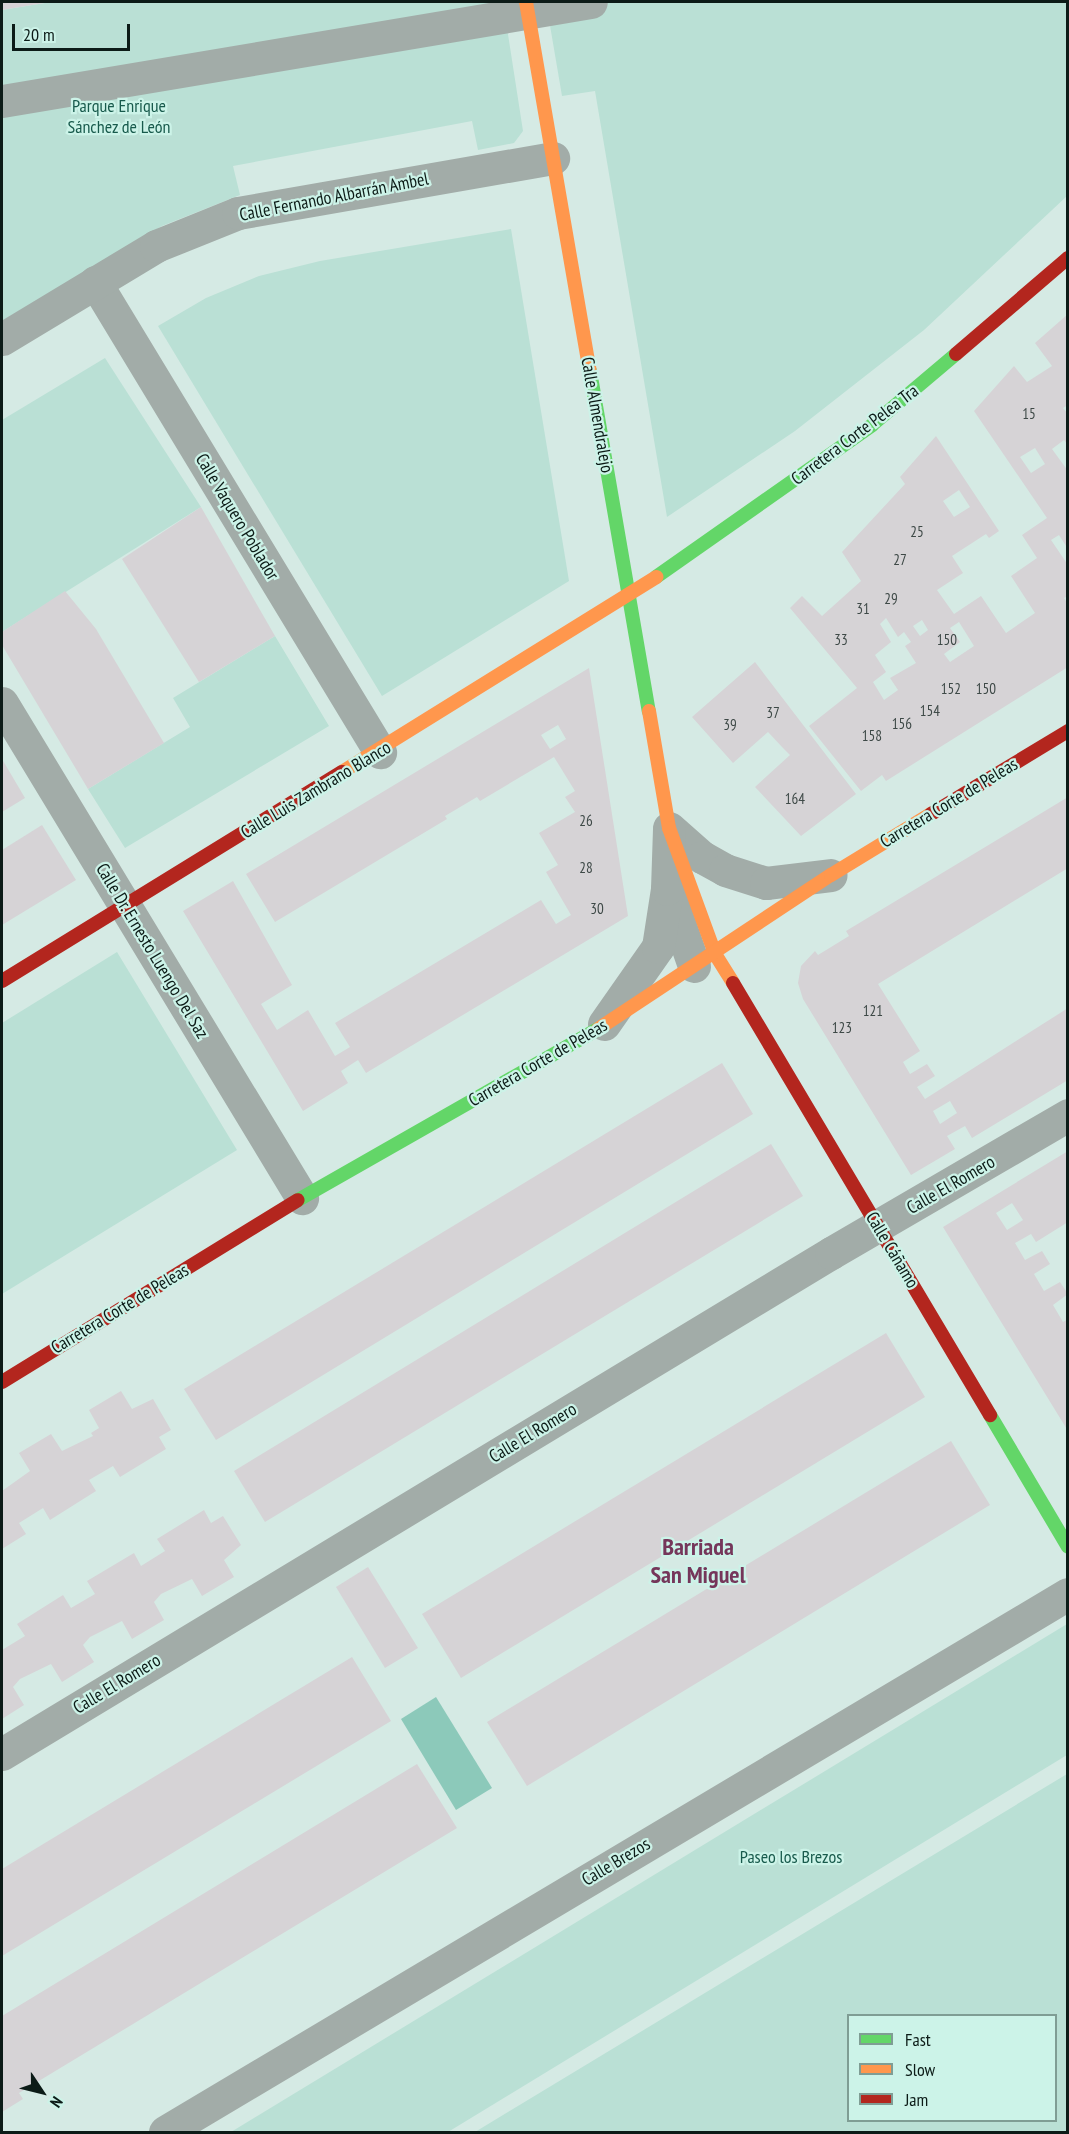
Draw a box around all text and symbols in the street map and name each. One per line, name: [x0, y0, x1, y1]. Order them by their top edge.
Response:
scale bar: [15, 12, 134, 50]
text: 20 m: [23, 23, 55, 46]
park label: Parque Enrique Sánchez de León: [67, 96, 171, 138]
street label: Calle Fernando Albarrán Ambel: [237, 168, 431, 226]
street label: Calle Almendralejo: [576, 355, 618, 475]
street label: Carretera Corte Pelea Tra: [787, 380, 923, 490]
house number: 15: [1022, 405, 1036, 423]
street label: Calle Vaquero Poblador: [191, 450, 283, 584]
house number: 25: [910, 523, 924, 541]
house number: 27: [893, 551, 907, 569]
house number: 29: [884, 590, 898, 608]
house number: 31: [856, 600, 870, 618]
house number: 33: [834, 631, 848, 649]
house number: 150: [937, 631, 957, 649]
house number: 152: [941, 680, 961, 698]
house number: 150: [976, 680, 996, 698]
house number: 154: [920, 702, 940, 720]
house number: 37: [766, 704, 780, 722]
house number: 156: [892, 715, 912, 733]
house number: 39: [723, 716, 737, 734]
house number: 158: [862, 727, 882, 745]
street label: Calle Luis Zambrano Blanco: [237, 737, 395, 843]
street label: Carretera Corte de Peleas: [876, 753, 1022, 853]
house number: 164: [785, 790, 805, 808]
house number: 26: [579, 812, 593, 830]
street label: Calle Dr. Ernesto Luengo Del Saz: [91, 859, 213, 1043]
house number: 28: [579, 859, 593, 877]
house number: 30: [590, 900, 604, 918]
house number: 121: [863, 1002, 883, 1020]
street label: Carretera Corte de Peleas: [465, 1014, 611, 1112]
house number: 123: [832, 1019, 852, 1037]
street label: Calle El Romero: [903, 1151, 999, 1219]
street label: Calle Cáñamo: [861, 1208, 923, 1292]
street label: Carretera Corte de Peleas: [47, 1259, 193, 1359]
street label: Calle El Romero: [485, 1398, 581, 1468]
district label: Barriada San Miguel: [651, 1533, 745, 1589]
street label: Calle El Romero: [69, 1649, 165, 1719]
street label: Calle Brezos: [578, 1833, 654, 1891]
park label: Paseo los Brezos: [740, 1846, 842, 1868]
legend: [847, 2014, 1057, 2122]
text: Fast: [905, 2028, 931, 2051]
text: Slow: [905, 2058, 935, 2081]
north arrow: [12, 2062, 72, 2122]
text: Jam: [905, 2088, 928, 2111]
text: N: [46, 2093, 67, 2112]

